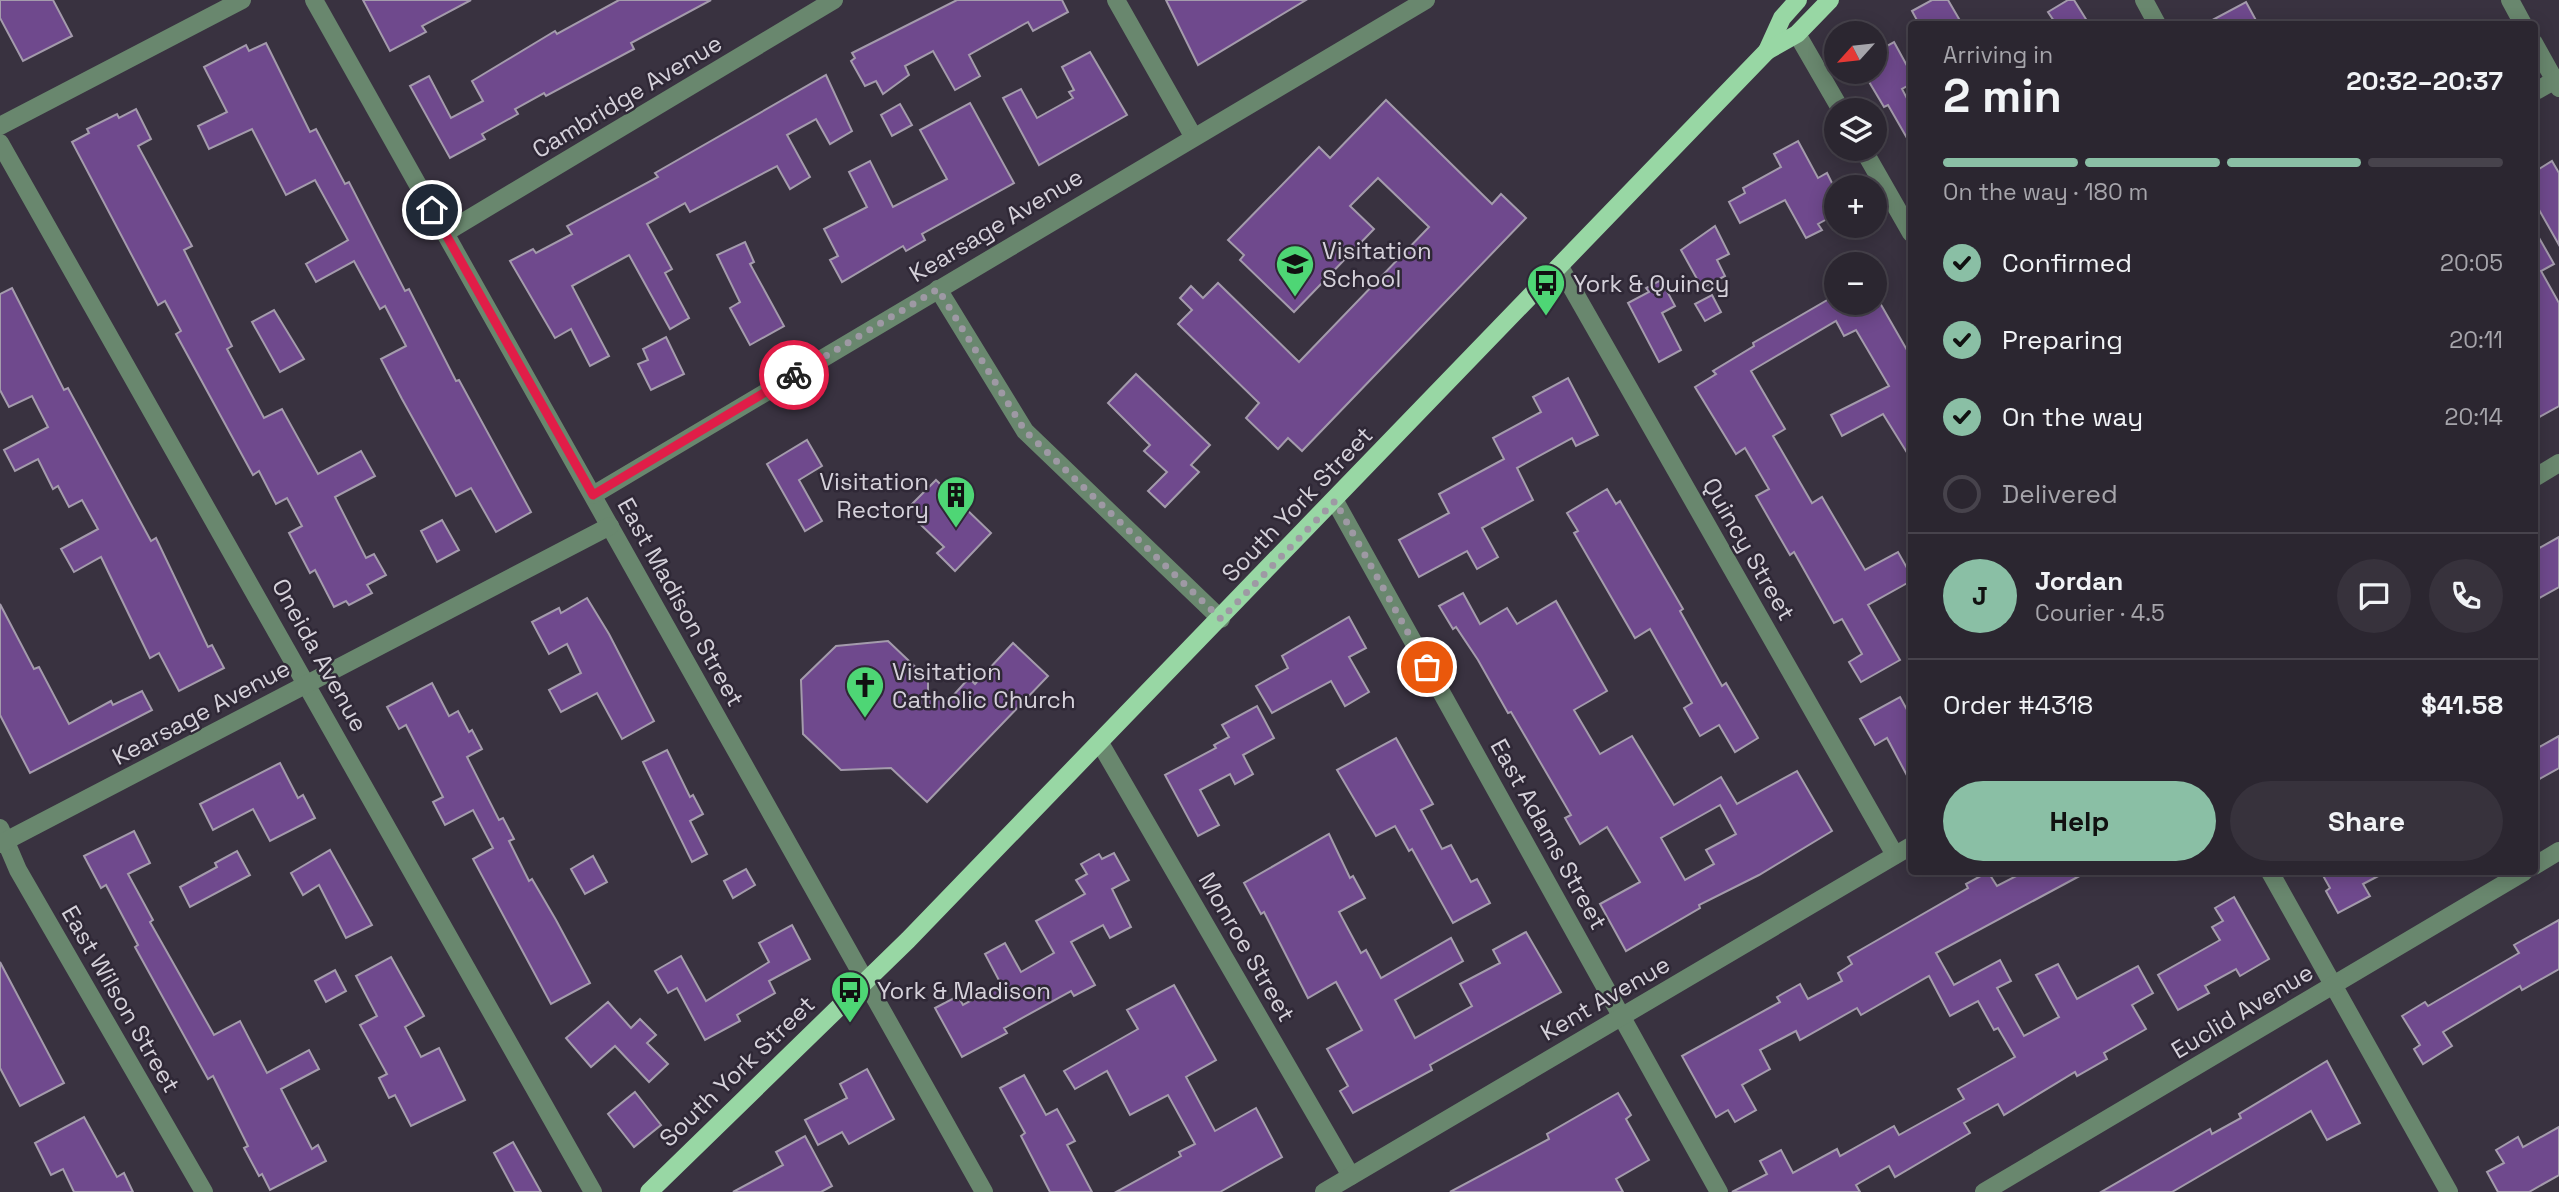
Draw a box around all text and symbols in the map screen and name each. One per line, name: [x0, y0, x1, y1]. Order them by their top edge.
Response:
north arrow: [1824, 21, 1886, 84]
map controls: [1824, 21, 1887, 315]
street label: Cambridge Avenue: [526, 27, 728, 165]
text: Arriving in: [1943, 40, 2053, 70]
text: 20:32–20:37: [2346, 64, 2503, 98]
text: 2 min: [1943, 67, 2062, 125]
button: layers: [1824, 98, 1887, 161]
street label: Kearsage Avenue: [903, 161, 1089, 289]
button: +: [1824, 175, 1887, 238]
text: On the way · 180 m: [1943, 177, 2148, 207]
pin: [402, 180, 462, 240]
icon: home: [413, 191, 451, 229]
place label: Visitation School: [1322, 235, 1432, 294]
school or university icon: Visitation School: [1274, 243, 1316, 298]
icon: check: [1943, 244, 1981, 282]
text: Confirmed: [2002, 246, 2132, 280]
text: 20:05: [2440, 248, 2503, 278]
button: −: [1824, 252, 1887, 315]
bus stop icon: York & Quincy: [1525, 262, 1567, 317]
place label: York & Quincy: [1573, 268, 1730, 299]
icon: check: [1943, 321, 1981, 359]
text: Preparing: [2002, 323, 2123, 357]
text: 20:11: [2449, 325, 2503, 355]
courier: [759, 340, 829, 410]
icon: bike: [775, 356, 813, 394]
icon: check: [1943, 398, 1981, 436]
text: On the way: [2002, 400, 2143, 434]
text: 20:14: [2445, 402, 2503, 432]
street label: South York Street: [1215, 420, 1379, 588]
place label: Visitation Rectory: [819, 466, 929, 525]
street label: Quincy Street: [1696, 472, 1802, 626]
building icon: Visitation Rectory: [935, 474, 977, 529]
text: Delivered: [2002, 477, 2118, 511]
street label: East Madison Street: [611, 492, 751, 712]
button: chat: [2337, 559, 2411, 633]
button: phone: [2429, 559, 2503, 633]
text: Jordan: [2035, 564, 2123, 598]
street label: Oneida Avenue: [265, 573, 375, 737]
text: J: [1972, 579, 1988, 613]
text: Courier · 4.5: [2035, 598, 2165, 628]
pin: [1397, 637, 1457, 697]
icon: bag: [1408, 648, 1446, 686]
street label: Kearsage Avenue: [107, 652, 295, 772]
place label: Visitation Catholic Church: [892, 656, 1076, 715]
church icon: Visitation Catholic Church: [844, 664, 886, 719]
text: Order #4318: [1943, 688, 2093, 722]
text: $41.58: [2421, 688, 2503, 722]
street label: East Adams Street: [1484, 733, 1614, 935]
button: Help: [1943, 781, 2216, 861]
button: Share: [2230, 781, 2503, 861]
street label: Monroe Street: [1192, 867, 1302, 1027]
street label: East Wilson Street: [55, 900, 187, 1098]
street label: Kent Avenue: [1535, 948, 1675, 1048]
street label: Euclid Avenue: [2165, 956, 2319, 1066]
bus stop icon: York & Madison: [829, 969, 871, 1024]
place label: York & Madison: [877, 975, 1051, 1006]
street label: South York Street: [653, 989, 821, 1153]

